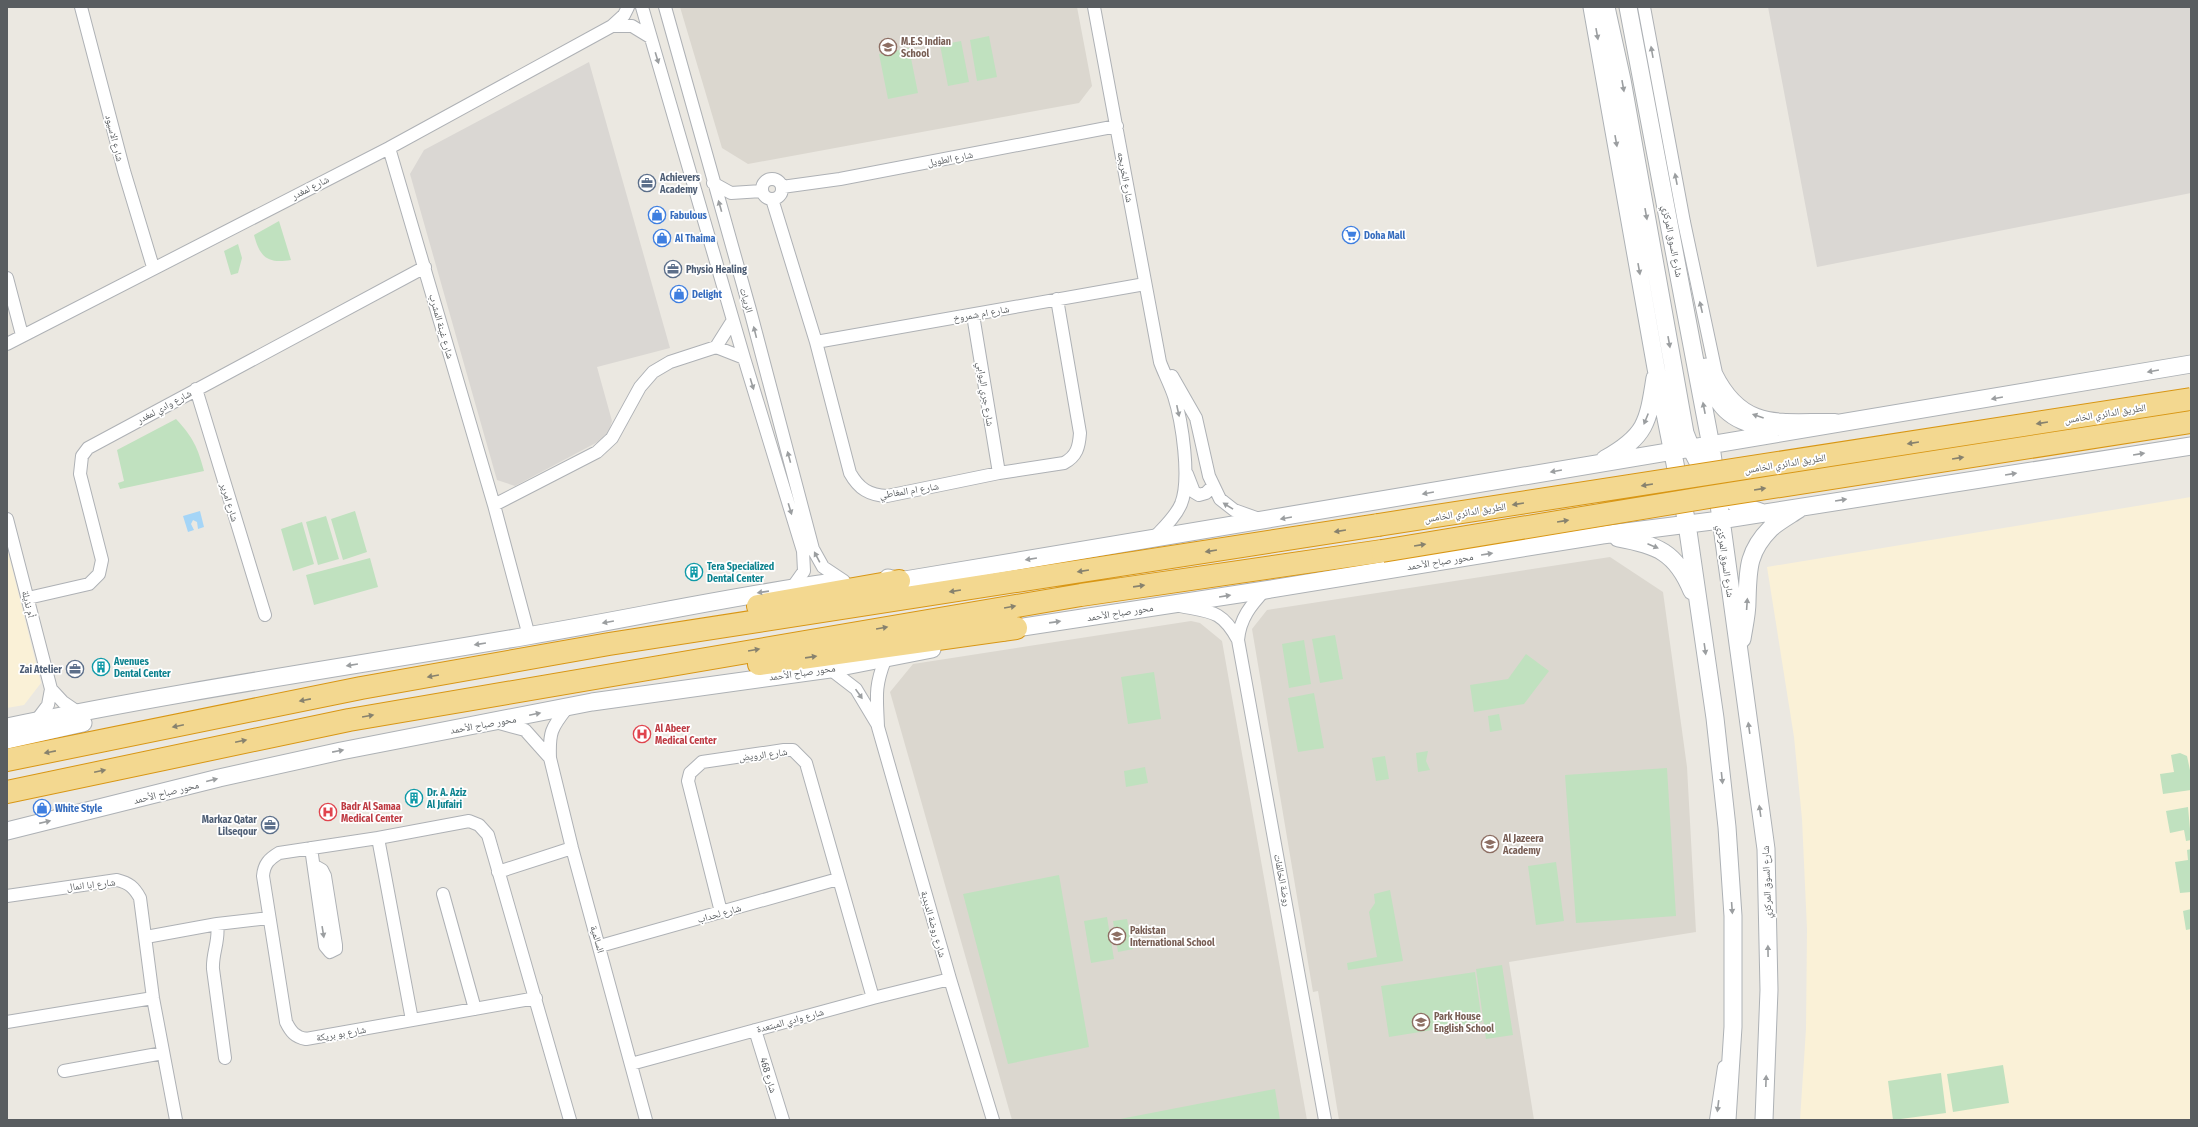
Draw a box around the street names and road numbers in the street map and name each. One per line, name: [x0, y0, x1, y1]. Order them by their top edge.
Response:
street label: شارع الاسيود: [102, 114, 126, 163]
street label: شارع الطويل: [926, 149, 974, 169]
street label: شارع الخريجه: [1115, 151, 1135, 204]
street label: شارع لمغدر: [289, 173, 332, 203]
street label: شارع السوق المركزي: [1658, 204, 1685, 279]
street label: الربيات: [737, 287, 755, 314]
street label: شارع غينة المشرب: [426, 293, 456, 360]
street label: شارع ام شمروخ: [952, 303, 1011, 326]
street label: شارع جري اليوابي: [972, 361, 996, 428]
street label: شارع وادي لمغدر: [134, 387, 195, 428]
street label: الطريق الدائري الخامس: [2064, 402, 2147, 428]
street label: الطريق الدائري الخامس: [1744, 452, 1827, 478]
street label: شارع ام المغاطي: [879, 480, 940, 503]
street label: شارع امرير: [217, 481, 241, 523]
street label: الطريق الدائري الخامس: [1424, 501, 1507, 527]
street label: شارع السوق المركزي: [1712, 524, 1736, 599]
street label: محور صباح الأحمد: [1406, 551, 1475, 573]
street label: أم نذيلة: [18, 589, 38, 619]
street label: محور صباح الأحمد: [1086, 602, 1155, 624]
street label: محور صباح الأحمد: [768, 662, 837, 684]
street label: محور صباح الأحمد: [449, 713, 518, 737]
street label: شارع الرويض: [738, 746, 789, 764]
street label: محور صباح الأحمد: [132, 779, 201, 807]
street label: شارع السوق المركزي: [1760, 845, 1776, 919]
street label: روضة الخالفات: [1271, 853, 1293, 908]
street label: شارع ابا انمال: [66, 876, 117, 894]
street label: شارع روضة الدبدبة: [918, 890, 948, 959]
street label: شارع لحداب: [696, 902, 743, 926]
street label: السالمية: [587, 924, 607, 954]
street label: شارع وادي المبتعدة: [755, 1006, 826, 1037]
street label: شارع بو بريكة: [315, 1024, 367, 1044]
street label: شارع 468: [757, 1056, 779, 1095]

